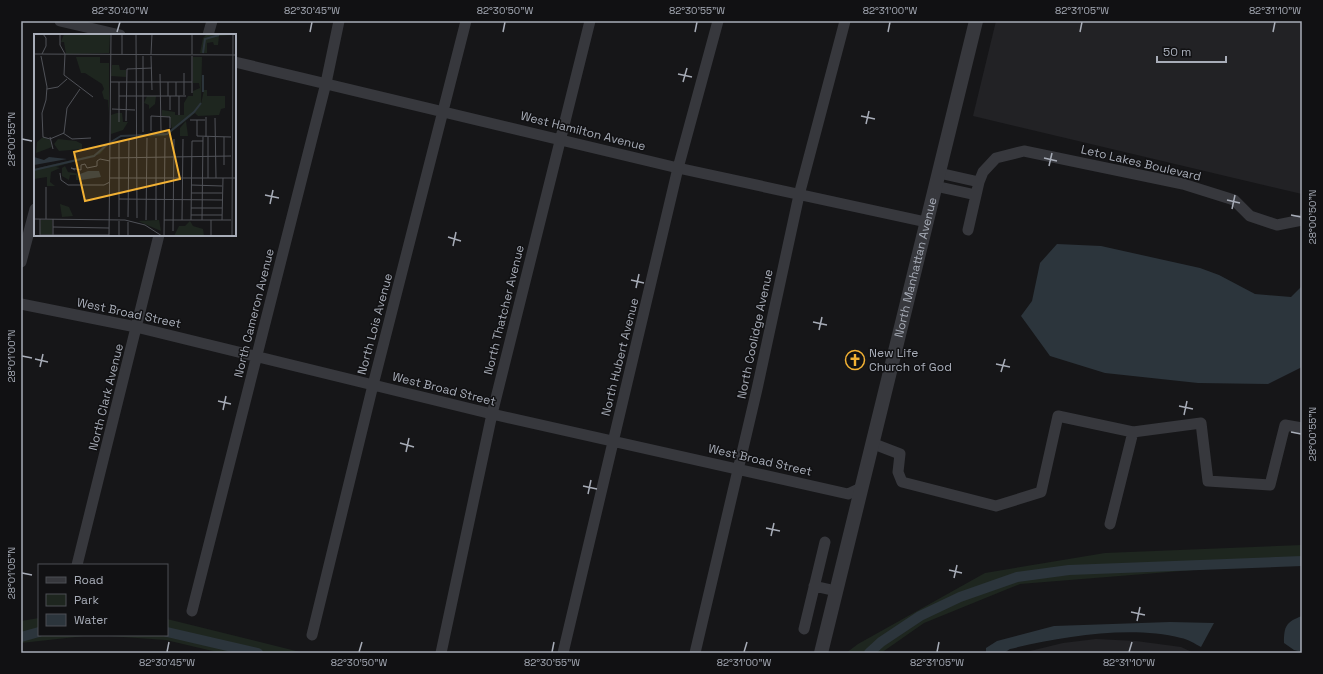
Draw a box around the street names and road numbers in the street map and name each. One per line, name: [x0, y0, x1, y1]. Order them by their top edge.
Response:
street label: West Hamilton Avenue: [519, 108, 647, 154]
street label: Leto Lakes Boulevard: [1079, 141, 1203, 185]
street label: North Manhattan Avenue: [891, 196, 940, 339]
street label: North Thatcher Avenue: [480, 243, 528, 377]
street label: North Cameron Avenue: [230, 247, 278, 379]
street label: North Coolidge Avenue: [733, 268, 777, 400]
street label: North Lois Avenue: [354, 272, 396, 376]
street label: West Broad Street: [75, 294, 183, 332]
street label: North Hubert Avenue: [598, 296, 642, 418]
street label: North Clark Avenue: [85, 342, 127, 452]
street label: West Broad Street: [391, 368, 497, 410]
street label: West Broad Street: [707, 440, 813, 480]

